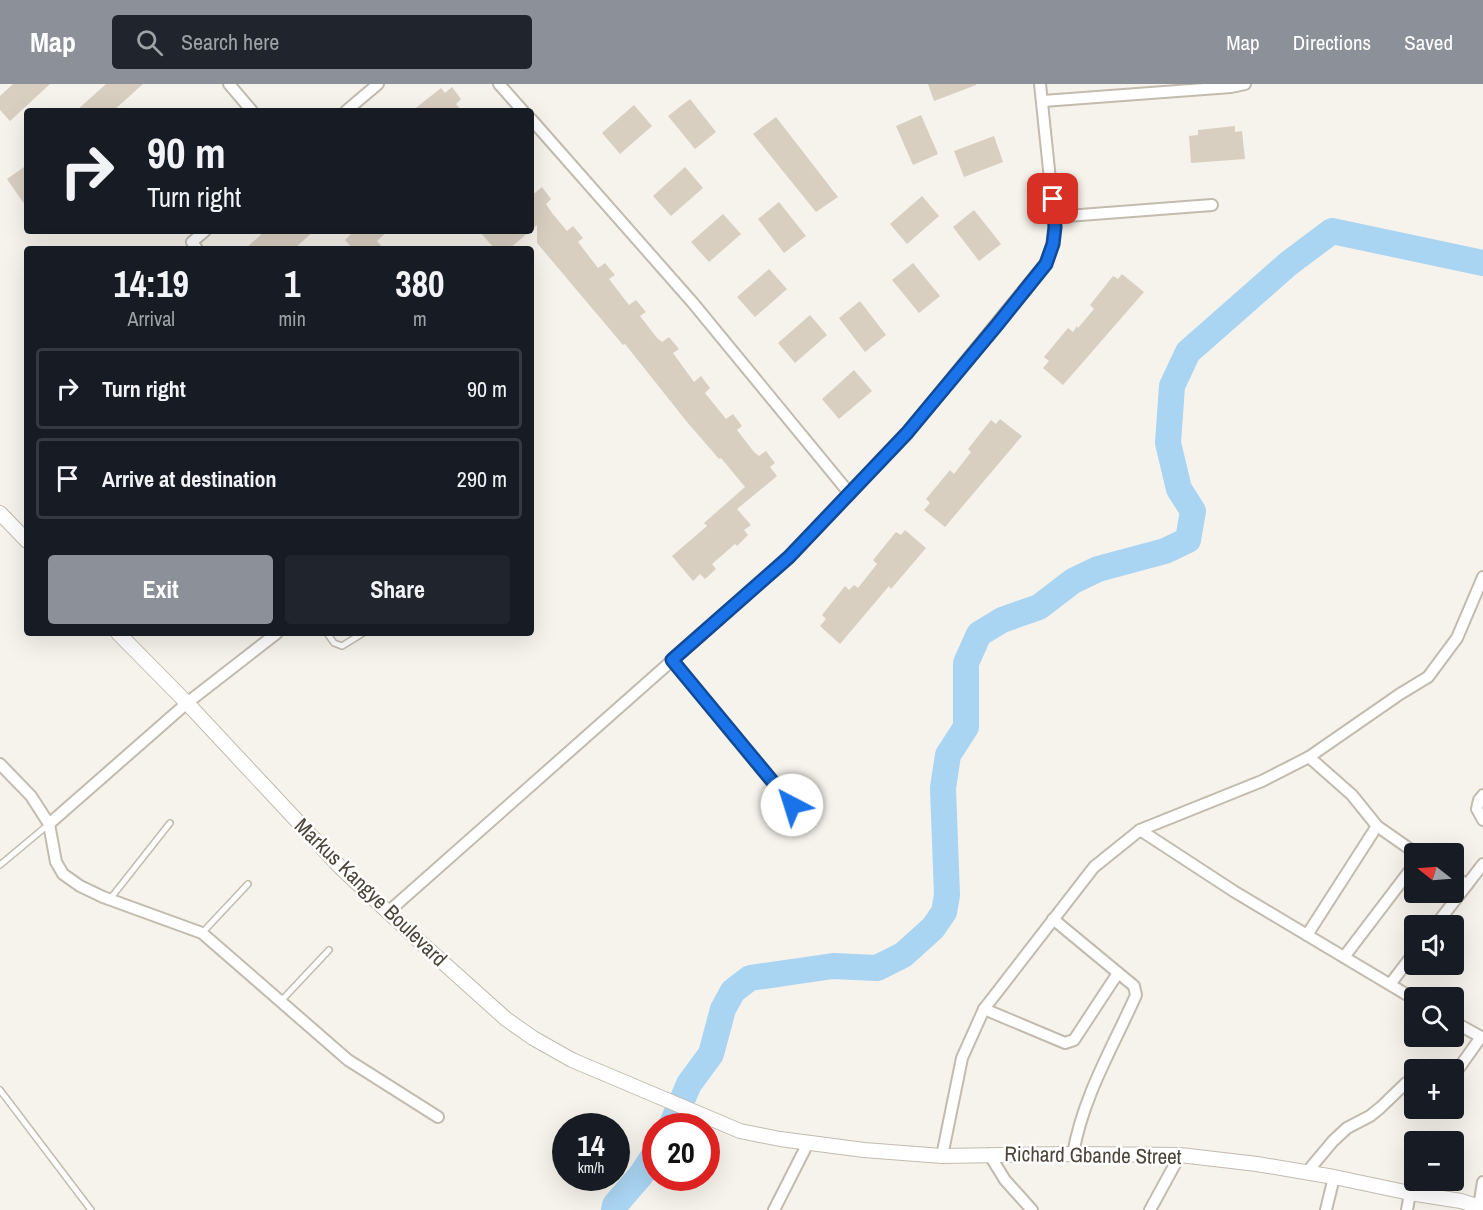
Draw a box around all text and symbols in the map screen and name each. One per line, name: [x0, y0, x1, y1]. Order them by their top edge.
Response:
search box: [112, 15, 532, 69]
text: Map: [30, 23, 76, 61]
icon: search: [133, 26, 166, 59]
text: Search here: [181, 27, 279, 57]
text: Map: [1226, 28, 1260, 57]
text: Directions: [1293, 28, 1371, 57]
text: Saved: [1404, 28, 1453, 57]
text: 90 m: [147, 125, 226, 181]
icon: right: [48, 132, 126, 210]
pin: [1027, 173, 1078, 224]
text: Turn right: [147, 179, 241, 215]
icon: arrive: [1036, 182, 1069, 215]
text: 14:19: [113, 260, 189, 308]
text: 1: [284, 260, 300, 308]
text: 380: [395, 260, 445, 308]
text: Arrival: [128, 305, 175, 332]
text: min: [278, 305, 306, 332]
text: m: [413, 305, 427, 332]
icon: right: [51, 372, 84, 405]
text: Turn right: [102, 374, 186, 404]
text: 90 m: [467, 374, 507, 404]
icon: arrive: [51, 462, 84, 495]
text: Arrive at destination: [102, 464, 276, 494]
text: 290 m: [457, 464, 507, 494]
button: Exit: [48, 555, 273, 624]
button: Share: [285, 555, 510, 624]
position arrow: [760, 773, 824, 837]
street label: Markus Kangye Boulevard: [288, 811, 454, 973]
north arrow: [1404, 843, 1464, 903]
map controls: [1404, 843, 1464, 1191]
button: sound: [1404, 915, 1464, 975]
button: search: [1404, 987, 1464, 1047]
button: +: [1404, 1059, 1464, 1119]
speed limit sign: 20: [642, 1113, 720, 1191]
text: 14: [577, 1125, 605, 1165]
button: −: [1404, 1131, 1464, 1191]
street label: Richard Gbande Street: [1004, 1139, 1182, 1171]
text: km/h: [578, 1157, 604, 1178]

